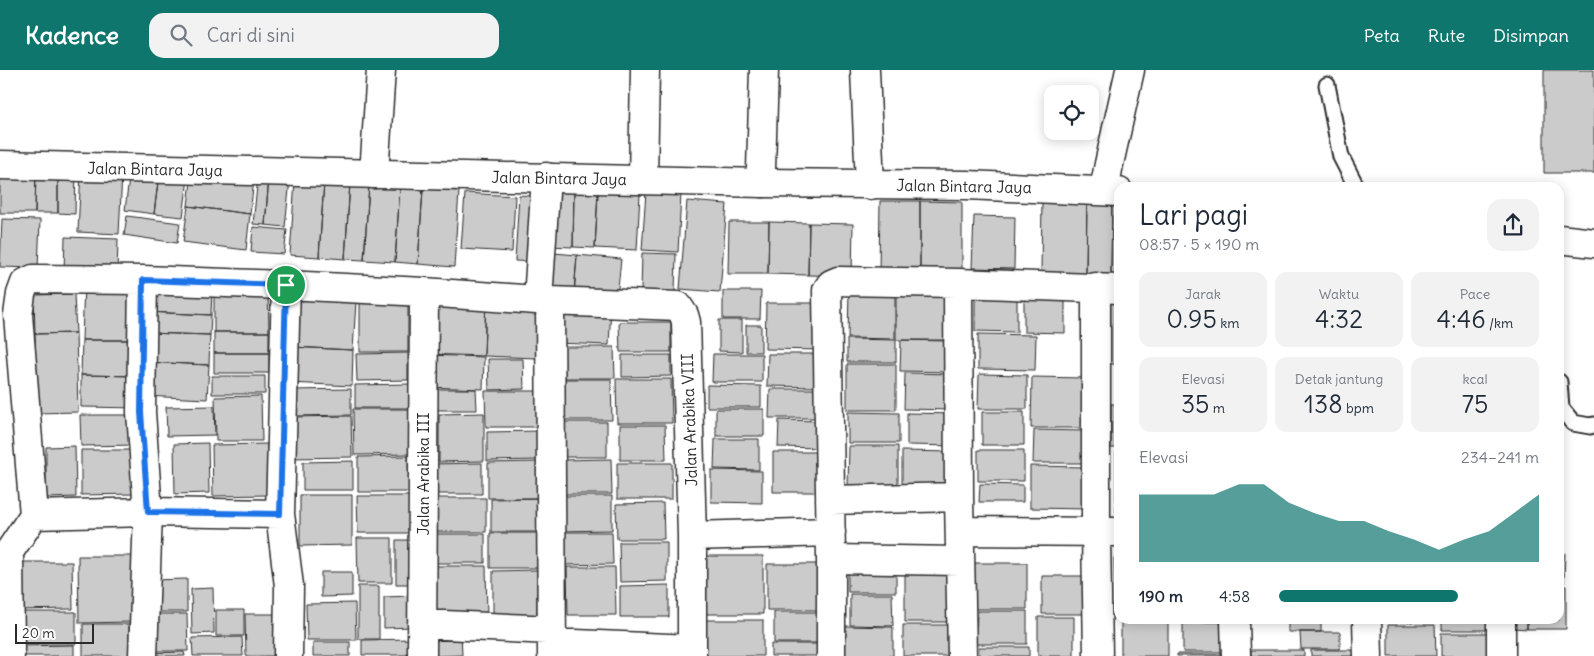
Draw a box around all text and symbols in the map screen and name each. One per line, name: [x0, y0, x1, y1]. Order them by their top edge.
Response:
search box: [149, 13, 499, 58]
text: Kadence: [25, 20, 119, 50]
icon: search: [167, 21, 195, 49]
text: Cari di sini: [207, 23, 295, 47]
text: Peta: [1364, 24, 1400, 47]
text: Rute: [1428, 24, 1465, 47]
text: Disimpan: [1493, 24, 1569, 47]
map controls: [1044, 85, 1099, 140]
button: locate: [1044, 85, 1099, 140]
street label: Jalan Bintara Jaya: [87, 158, 223, 180]
street label: Jalan Bintara Jaya: [491, 167, 627, 189]
street label: Jalan Bintara Jaya: [896, 175, 1032, 197]
text: Lari pagi: [1139, 197, 1248, 233]
button: share: [1487, 199, 1539, 251]
text: 08:57 · 5 × 190 m: [1139, 234, 1259, 254]
pin: [265, 264, 307, 306]
icon: arrive: [272, 271, 300, 299]
text: Jarak: [1185, 285, 1221, 303]
text: Waktu: [1319, 285, 1359, 303]
text: Pace: [1460, 285, 1490, 303]
text: 0.95: [1166, 303, 1217, 335]
text: 4:32: [1315, 303, 1363, 335]
text: 4:46: [1437, 303, 1486, 335]
text: km: [1217, 314, 1240, 332]
text: /km: [1486, 314, 1513, 332]
street label: Jalan Arabika VIII: [677, 353, 701, 487]
text: Elevasi: [1181, 370, 1225, 388]
text: Detak jantung: [1295, 370, 1383, 388]
text: kcal: [1462, 370, 1488, 388]
text: 35: [1181, 388, 1209, 420]
text: 138: [1304, 388, 1343, 420]
text: 75: [1462, 388, 1488, 420]
text: m: [1209, 399, 1225, 417]
text: bpm: [1343, 399, 1374, 417]
street label: Jalan Arabika III: [413, 412, 433, 536]
text: Elevasi: [1139, 447, 1188, 467]
text: 234–241 m: [1461, 447, 1539, 467]
text: 190 m: [1139, 586, 1183, 606]
text: 4:58: [1219, 586, 1250, 606]
scale bar: [15, 621, 94, 644]
text: 20 m: [22, 624, 55, 642]

